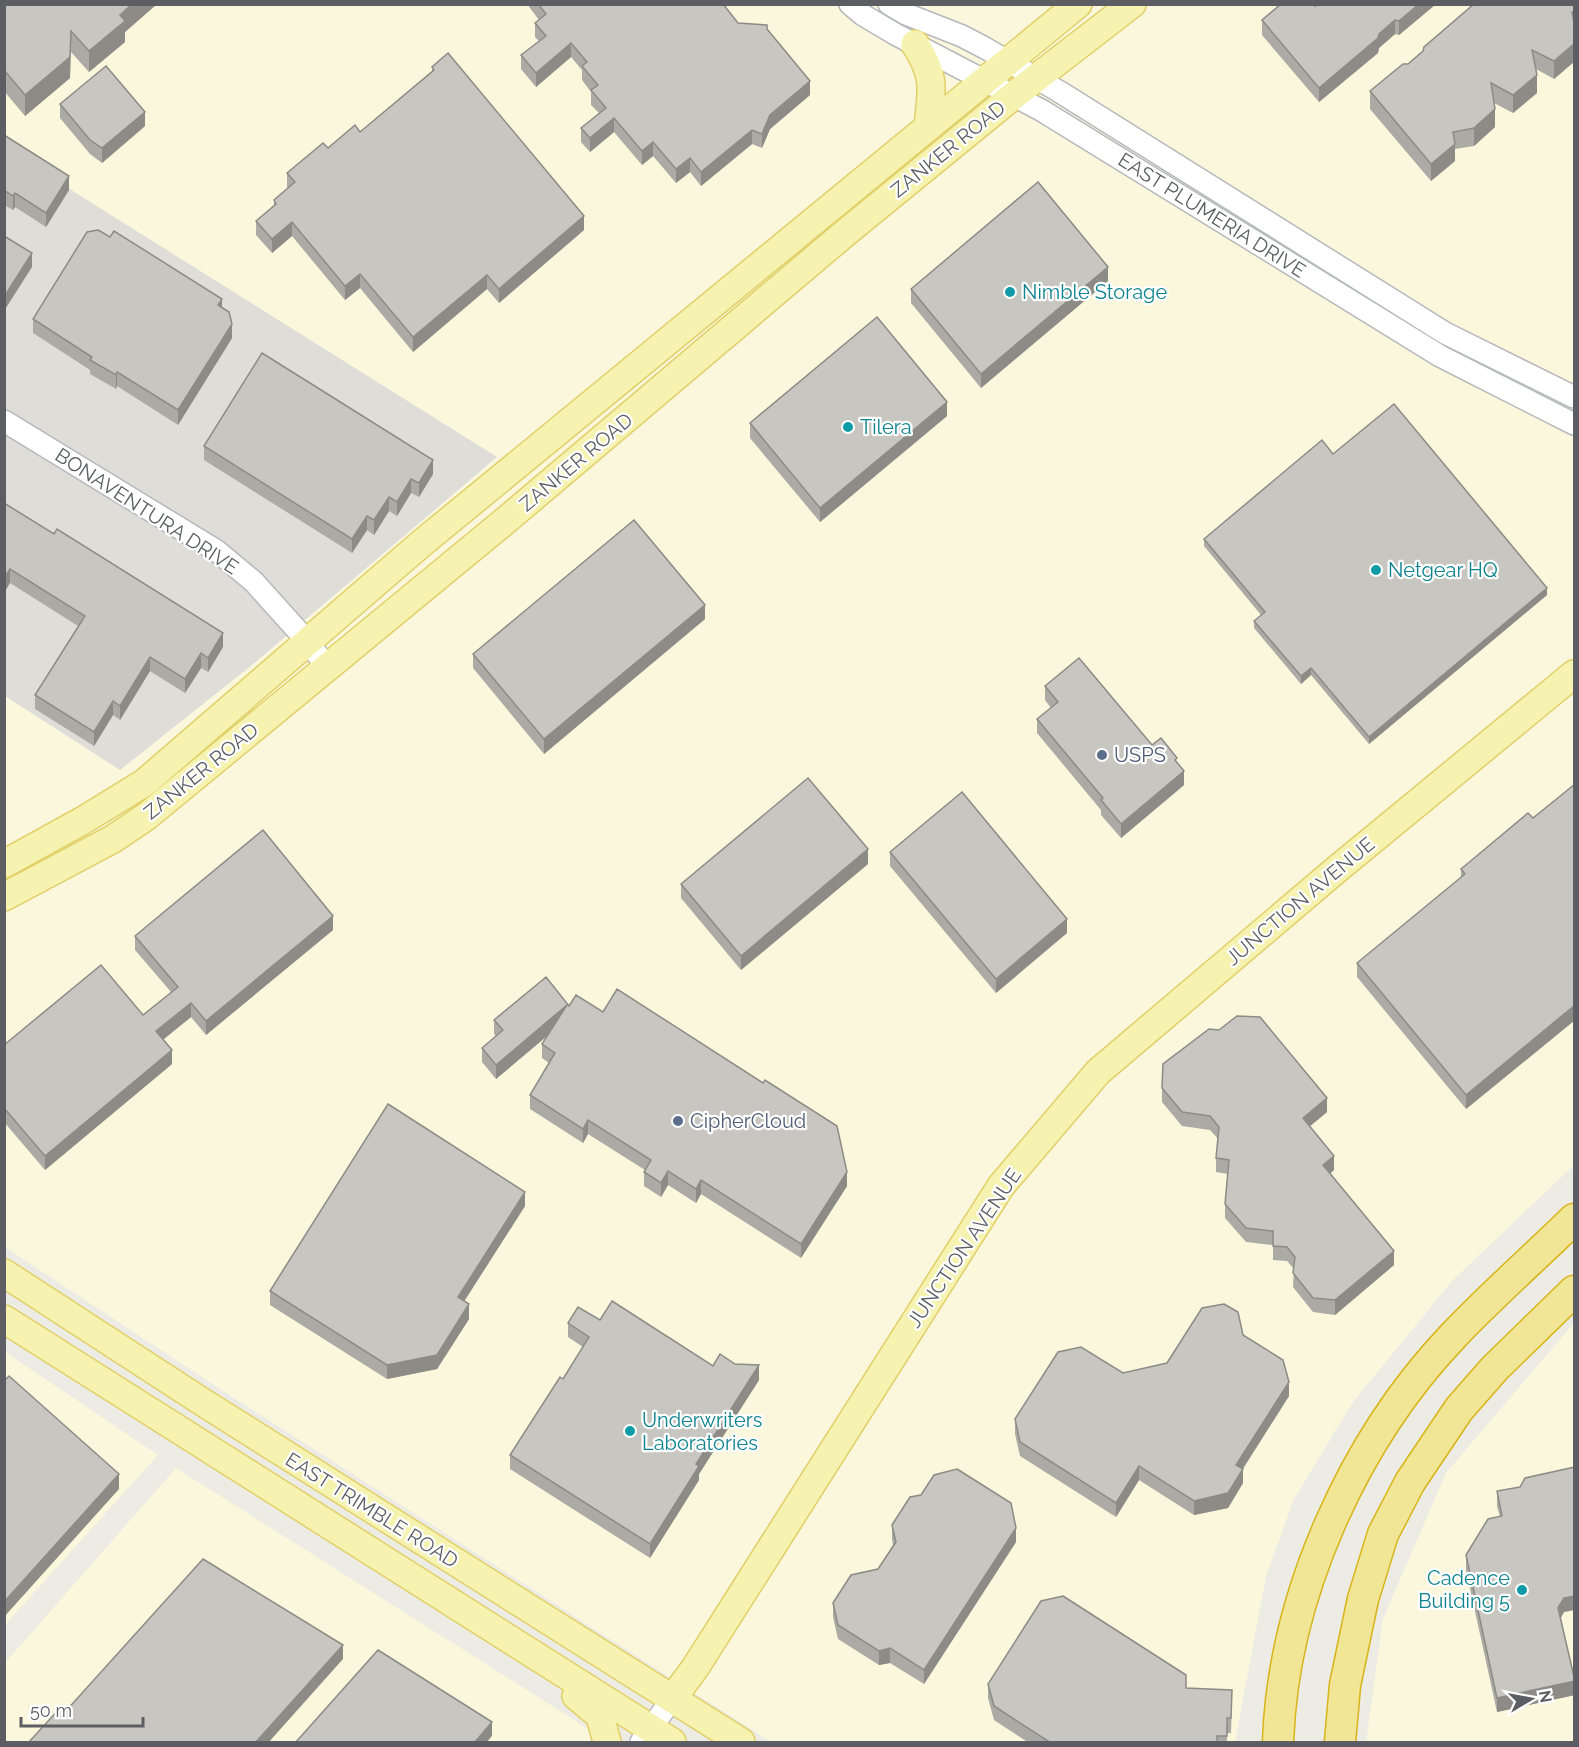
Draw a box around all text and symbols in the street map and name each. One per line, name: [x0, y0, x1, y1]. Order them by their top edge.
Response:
street label: ZANKER ROAD: [886, 96, 1010, 202]
street label: EAST PLUMERIA DRIVE: [1114, 147, 1310, 283]
place label: Nimble Storage: [1022, 280, 1167, 304]
marker: Nimble Storage: [1003, 285, 1017, 299]
street label: ZANKER ROAD: [515, 408, 637, 516]
place label: Tilera: [860, 415, 912, 439]
marker: Tilera: [841, 420, 855, 434]
street label: BONAVENTURA DRIVE: [51, 443, 243, 579]
place label: Netgear HQ: [1388, 558, 1498, 582]
marker: Netgear HQ: [1369, 563, 1383, 577]
street label: ZANKER ROAD: [139, 718, 263, 824]
place label: USPS: [1114, 743, 1166, 767]
marker: USPS: [1095, 748, 1109, 762]
street label: JUNCTION AVENUE: [1221, 832, 1379, 970]
place label: CipherCloud: [690, 1109, 806, 1133]
marker: CipherCloud: [671, 1114, 685, 1128]
street label: JUNCTION AVENUE: [902, 1164, 1026, 1332]
place label: Underwriters Laboratories: [642, 1408, 762, 1455]
marker: Underwriters Laboratories: [623, 1424, 637, 1438]
street label: EAST TRIMBLE ROAD: [281, 1447, 463, 1573]
place label: Cadence Building 5: [1418, 1566, 1510, 1613]
marker: Cadence Building 5: [1515, 1583, 1529, 1597]
north arrow: [1501, 1669, 1561, 1729]
text: N: [1535, 1689, 1556, 1704]
scale bar: [21, 1690, 142, 1728]
text: 50 m: [30, 1700, 72, 1721]

